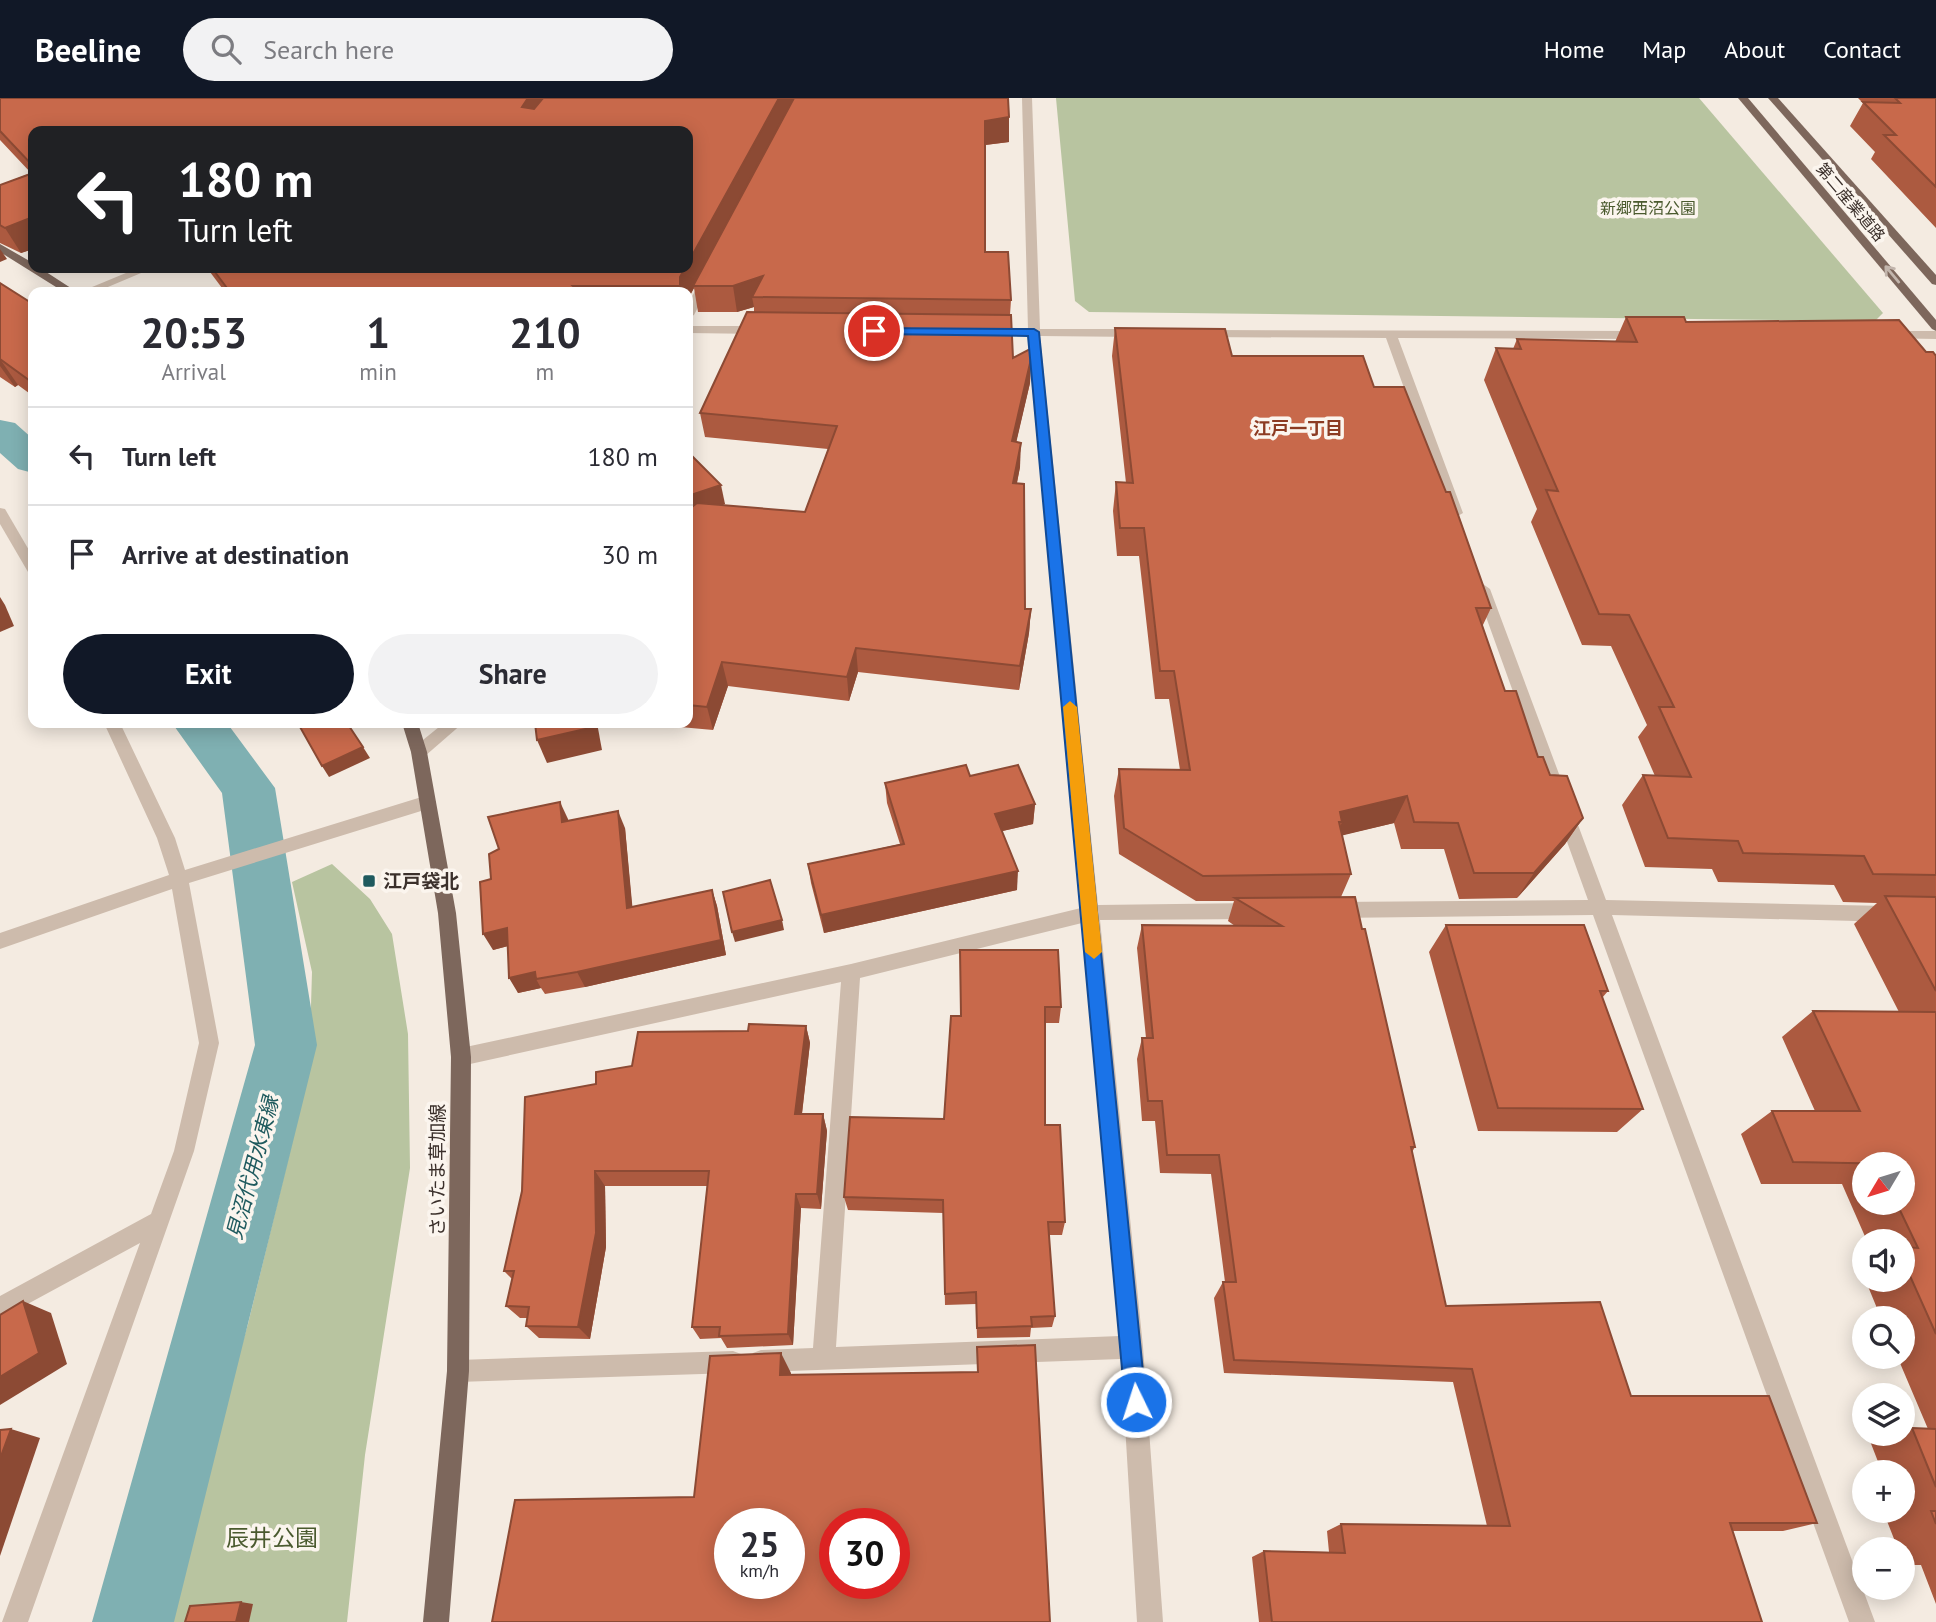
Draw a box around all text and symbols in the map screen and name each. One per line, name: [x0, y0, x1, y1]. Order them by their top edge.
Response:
search box: [183, 18, 673, 81]
text: Beeline: [35, 28, 141, 71]
icon: search: [207, 30, 245, 68]
text: Search here: [263, 33, 394, 66]
text: Home: [1544, 34, 1604, 65]
text: Map: [1642, 34, 1686, 65]
text: About: [1724, 34, 1785, 65]
text: Contact: [1823, 34, 1901, 65]
text: 180 m: [178, 147, 313, 211]
icon: left: [63, 154, 154, 245]
street label: 第二産業道路: [1812, 159, 1890, 245]
park label: 新郷西沼公園: [1600, 198, 1696, 218]
text: Turn left: [178, 209, 293, 251]
one-way arrow: [1884, 266, 1900, 284]
pin: [844, 301, 904, 361]
text: 20:53: [140, 305, 247, 360]
text: 1: [366, 305, 390, 360]
text: 210: [509, 305, 581, 360]
icon: arrive: [855, 312, 893, 350]
text: Arrival: [161, 357, 226, 386]
text: min: [359, 357, 397, 386]
text: m: [536, 357, 554, 386]
district label: 江戸一丁目: [1253, 417, 1343, 440]
icon: left: [63, 437, 101, 475]
text: Turn left: [122, 440, 216, 473]
text: 180 m: [587, 440, 658, 473]
icon: arrive: [63, 535, 101, 573]
text: Arrive at destination: [122, 538, 349, 571]
text: 30 m: [602, 538, 658, 571]
button: Exit: [63, 634, 354, 714]
button: Share: [368, 634, 658, 714]
place label: 江戸袋北: [383, 869, 459, 893]
marker: 江戸袋北: [361, 873, 377, 889]
water label: 見沼代用水東縁: [220, 1091, 285, 1242]
street label: さいたま草加線: [425, 1104, 449, 1236]
north arrow: [1852, 1152, 1914, 1214]
map controls: [1852, 1152, 1915, 1600]
button: sound: [1852, 1229, 1915, 1292]
button: search: [1852, 1306, 1915, 1369]
position arrow: [1099, 1365, 1173, 1439]
button: layers: [1852, 1383, 1915, 1446]
button: +: [1852, 1460, 1915, 1523]
speed limit sign: 30: [819, 1508, 910, 1599]
text: 25: [740, 1521, 779, 1567]
park label: 辰井公園: [226, 1523, 318, 1552]
button: −: [1852, 1537, 1915, 1600]
text: km/h: [740, 1559, 779, 1582]

